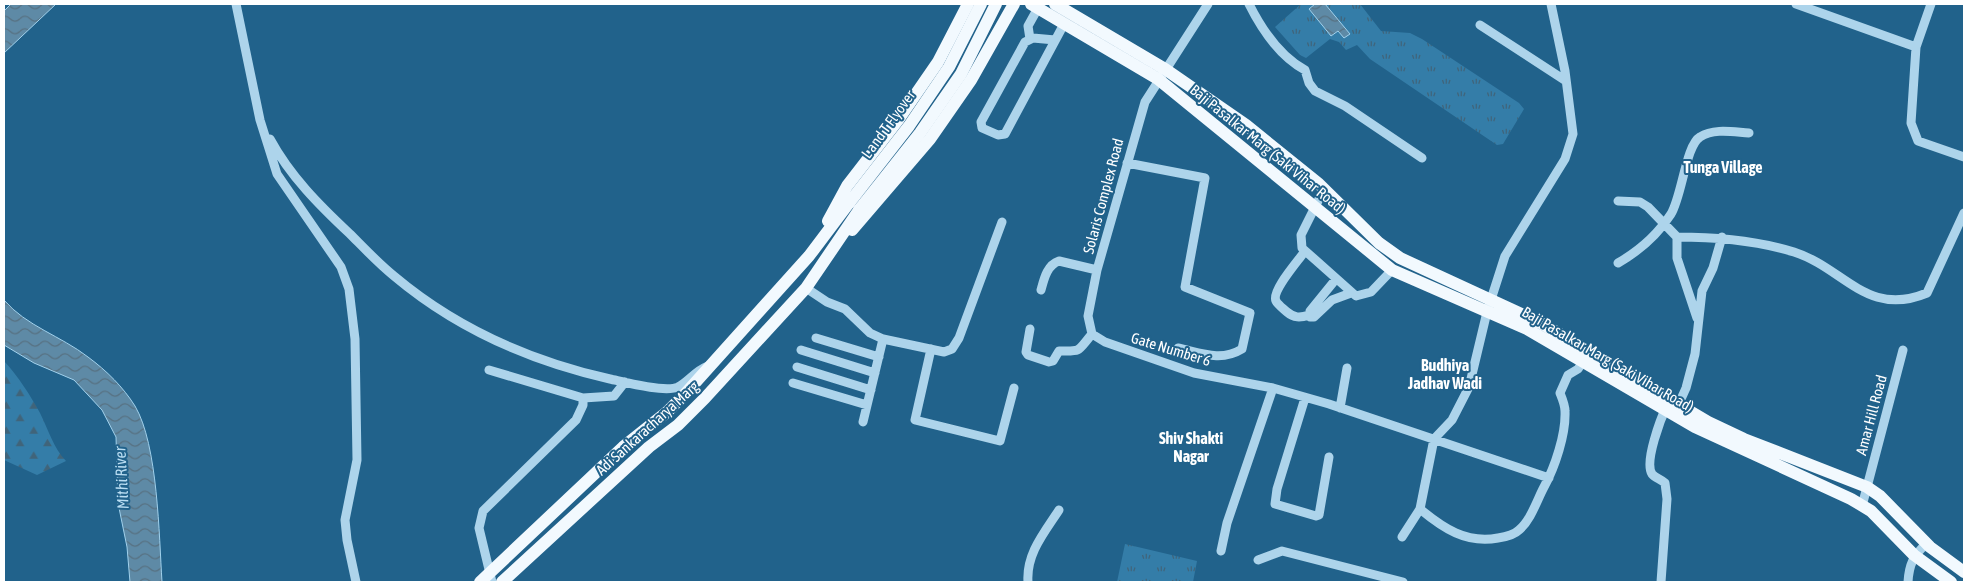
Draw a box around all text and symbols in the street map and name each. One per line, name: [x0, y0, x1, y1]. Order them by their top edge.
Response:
street label: Baji Pasalkar Marg (Saki Vihar Road): [1187, 81, 1349, 217]
street label: L and T Flyover: [858, 86, 919, 161]
street label: Solaris Complex Road: [1079, 137, 1127, 255]
district label: Tunga Village: [1683, 158, 1763, 176]
street label: Baji Pasalkar Marg (Saki Vihar Road): [1519, 303, 1697, 415]
street label: Gate Number 6: [1129, 329, 1213, 369]
district label: Budhiya Jadhav Wadi: [1407, 356, 1482, 392]
street label: Amar Hill Road: [1852, 373, 1890, 457]
street label: Adi Sankaracharya Marg: [592, 377, 702, 478]
district label: Shiv Shakti Nagar: [1159, 429, 1223, 465]
water label: Mithi River: [110, 445, 132, 510]

